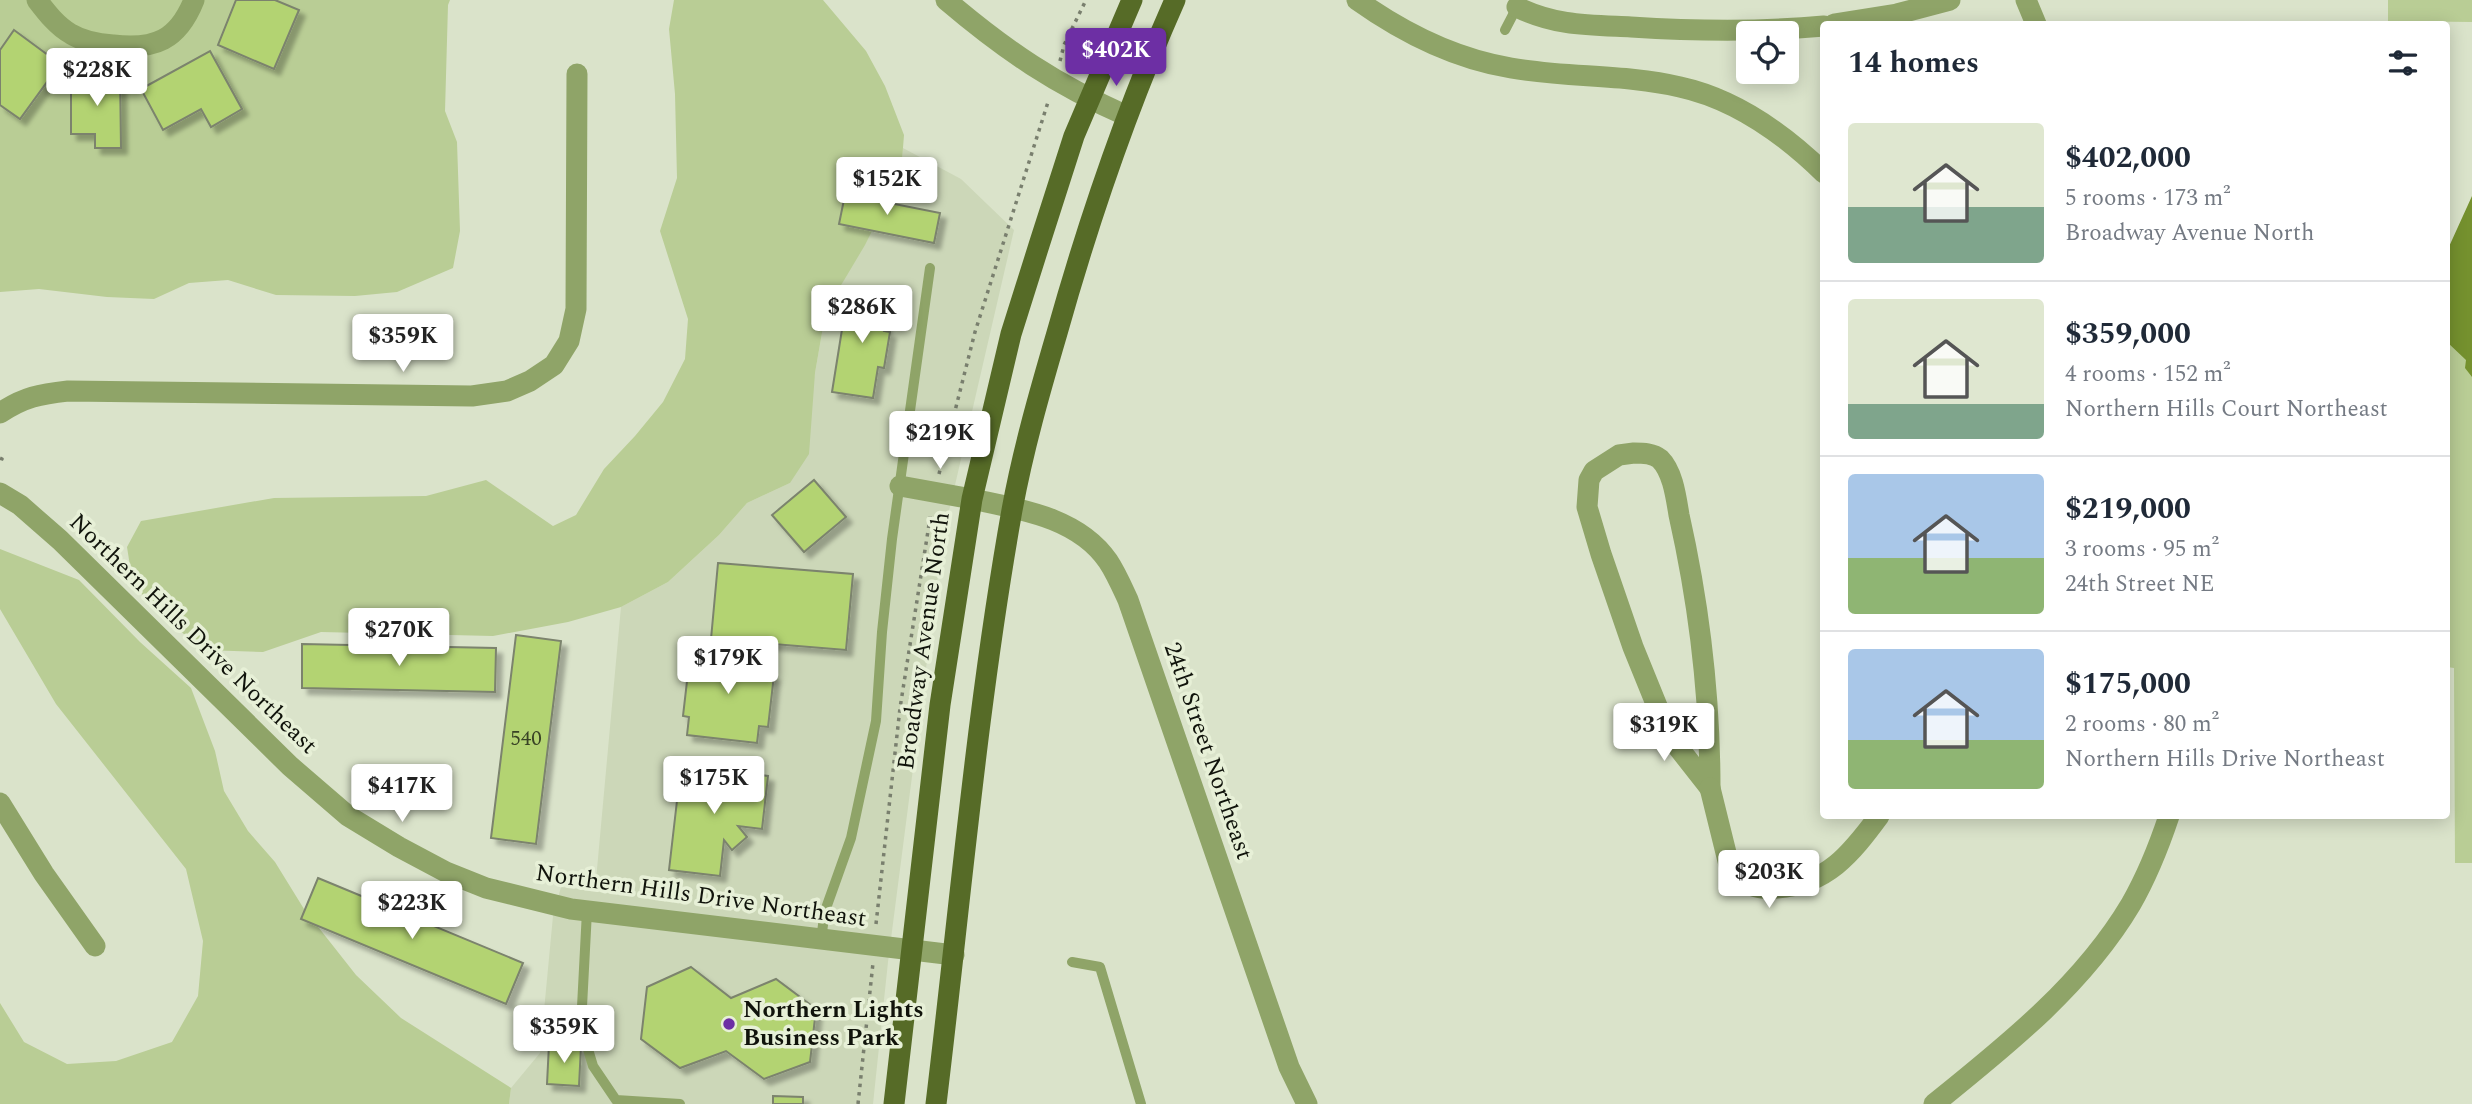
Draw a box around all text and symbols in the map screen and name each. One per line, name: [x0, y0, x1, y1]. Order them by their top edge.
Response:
map controls: [1736, 21, 1799, 84]
button: locate: [1736, 21, 1799, 84]
pin: $402K: [1067, 28, 1165, 88]
text: $402K: [1081, 33, 1151, 68]
text: 14 homes: [1848, 40, 1979, 86]
icon: filters: [2384, 44, 2422, 82]
pin: $228K: [48, 48, 146, 108]
text: $228K: [62, 53, 132, 88]
text: $402,000: [2065, 135, 2191, 181]
icon: home: [1904, 151, 1988, 235]
pin: $152K: [838, 158, 936, 217]
text: $152K: [852, 162, 922, 197]
text: 5 rooms · 173 m²: [2065, 181, 2231, 216]
text: Broadway Avenue North: [2065, 216, 2314, 251]
pin: $286K: [813, 286, 911, 345]
text: $286K: [827, 290, 897, 325]
text: $359,000: [2065, 311, 2191, 357]
pin: $359K: [354, 314, 452, 374]
text: $359K: [368, 319, 438, 354]
icon: home: [1904, 327, 1988, 411]
text: 4 rooms · 152 m²: [2065, 357, 2231, 392]
text: Northern Hills Court Northeast: [2065, 392, 2388, 427]
pin: $219K: [891, 412, 989, 471]
text: $219K: [905, 416, 975, 451]
text: $219,000: [2065, 486, 2191, 532]
icon: home: [1904, 502, 1988, 586]
street label: Northern Hills Drive Northeast: [60, 505, 326, 763]
street label: Broadway Avenue North: [888, 510, 960, 772]
text: 3 rooms · 95 m²: [2065, 532, 2219, 567]
text: 24th Street NE: [2065, 567, 2215, 602]
pin: $270K: [350, 608, 448, 668]
text: $270K: [364, 613, 434, 648]
pin: $179K: [679, 636, 777, 696]
street label: 24th Street Northeast: [1154, 638, 1262, 864]
text: $179K: [693, 641, 763, 676]
text: $175,000: [2065, 661, 2191, 707]
icon: home: [1904, 677, 1988, 761]
pin: $319K: [1615, 704, 1713, 763]
text: 2 rooms · 80 m²: [2065, 707, 2219, 742]
text: $319K: [1629, 708, 1699, 743]
house number: 540: [510, 723, 542, 755]
text: Northern Hills Drive Northeast: [2065, 742, 2385, 777]
pin: $175K: [665, 756, 763, 816]
text: $175K: [679, 761, 749, 796]
pin: $417K: [353, 764, 451, 824]
text: $417K: [367, 769, 437, 804]
pin: $203K: [1720, 850, 1818, 910]
street label: Northern Hills Drive Northeast: [533, 855, 869, 937]
text: $203K: [1734, 855, 1804, 890]
pin: $223K: [363, 881, 461, 941]
text: $223K: [377, 886, 447, 921]
place label: Northern Lights Business Park: [743, 992, 924, 1056]
pin: $359K: [515, 1006, 613, 1065]
text: $359K: [529, 1010, 599, 1045]
marker: Northern Lights Business Park: [721, 1016, 737, 1032]

